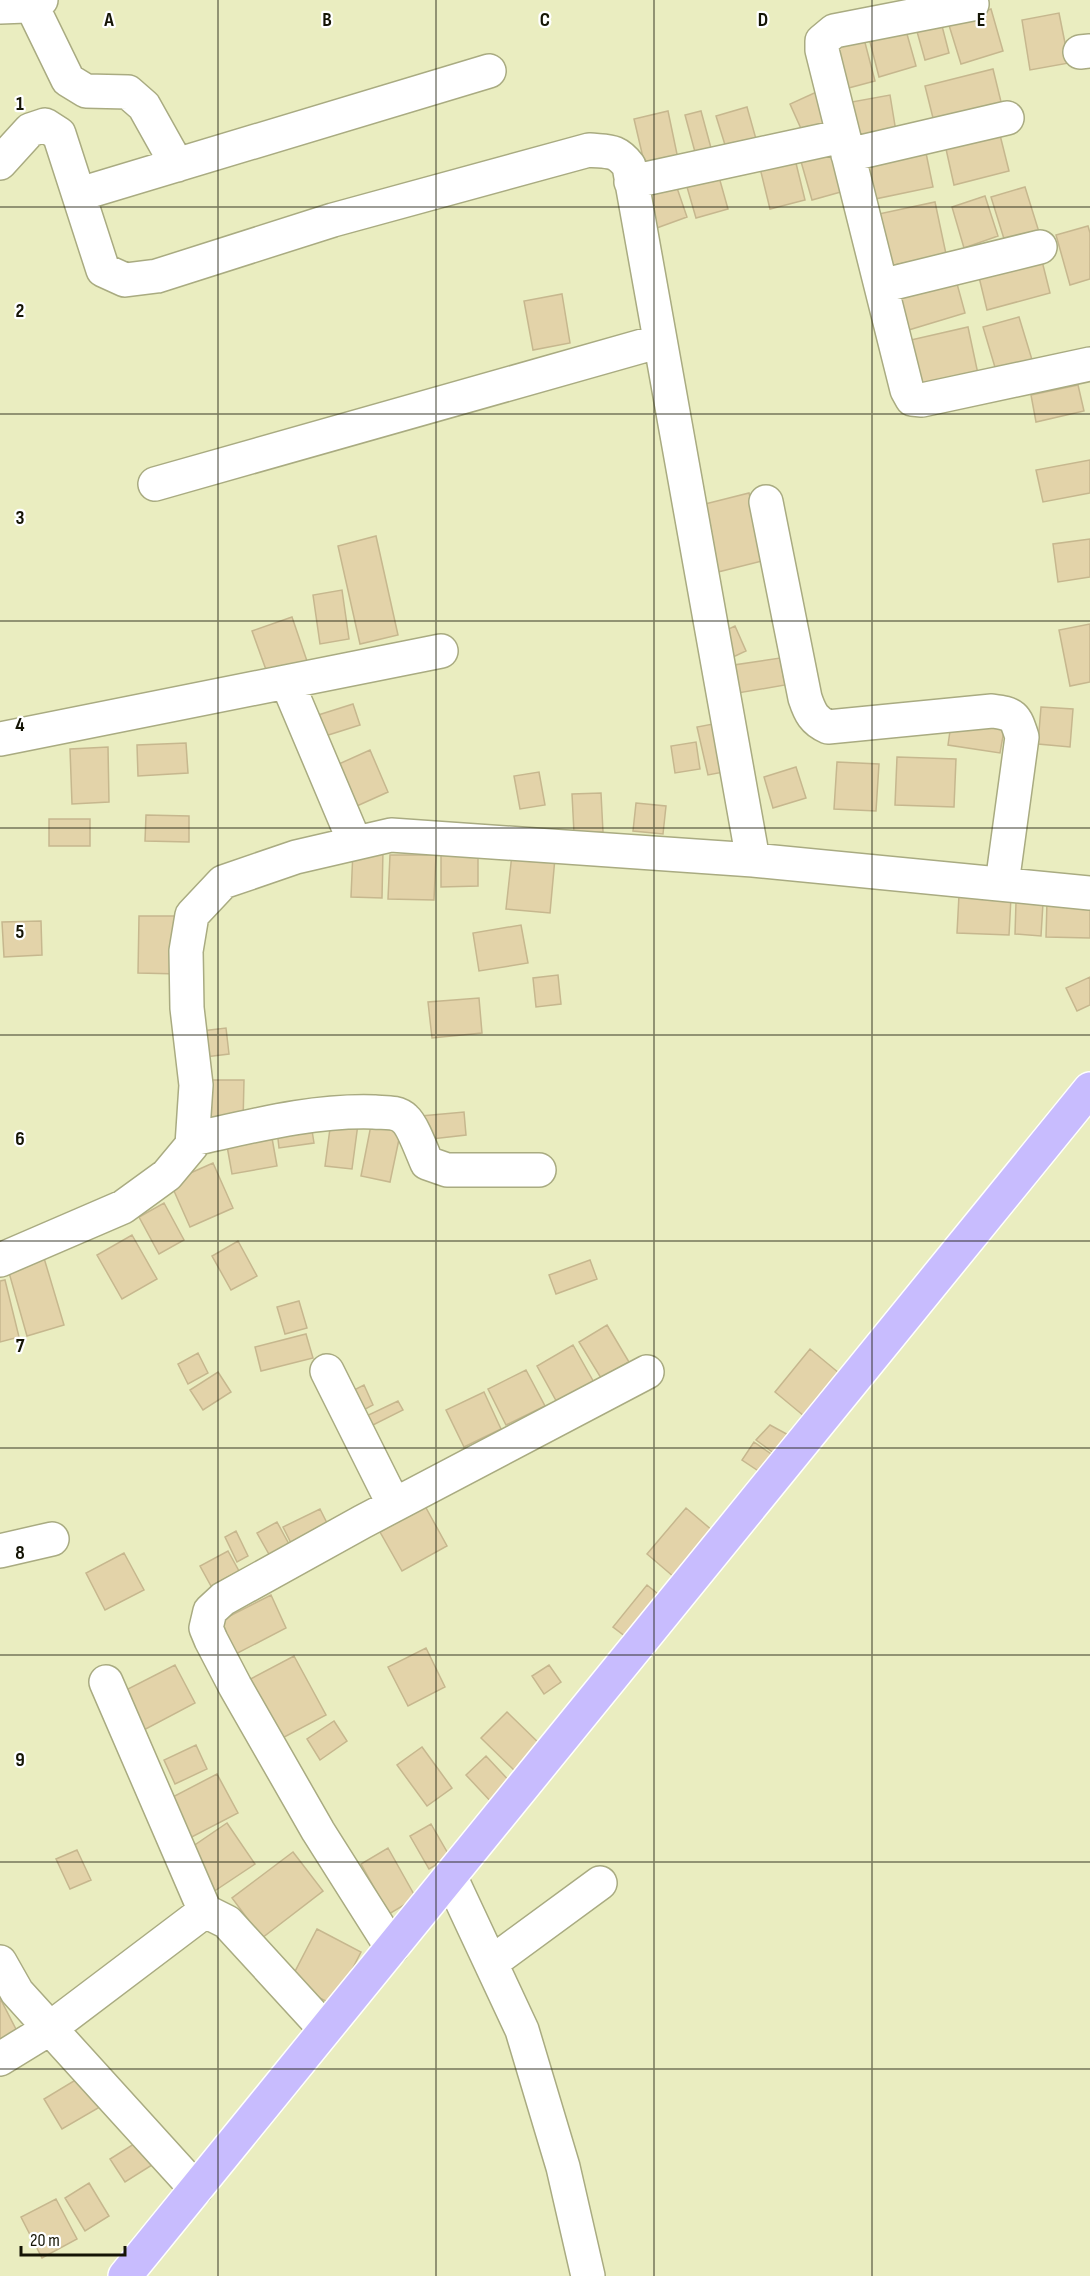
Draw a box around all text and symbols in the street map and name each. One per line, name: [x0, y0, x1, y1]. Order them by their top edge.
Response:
text: A: [103, 8, 114, 32]
text: B: [322, 8, 332, 32]
text: C: [540, 8, 550, 32]
text: D: [758, 8, 768, 32]
text: E: [977, 8, 985, 32]
text: 1: [16, 92, 24, 116]
text: 2: [16, 299, 24, 323]
text: 3: [16, 506, 25, 530]
text: 4: [15, 713, 25, 737]
text: 5: [16, 920, 25, 944]
text: 6: [15, 1127, 25, 1151]
text: 7: [16, 1334, 25, 1358]
text: 8: [15, 1541, 25, 1565]
text: 9: [15, 1748, 25, 1772]
scale bar: [21, 2219, 124, 2257]
text: 20 m: [30, 2230, 60, 2251]

